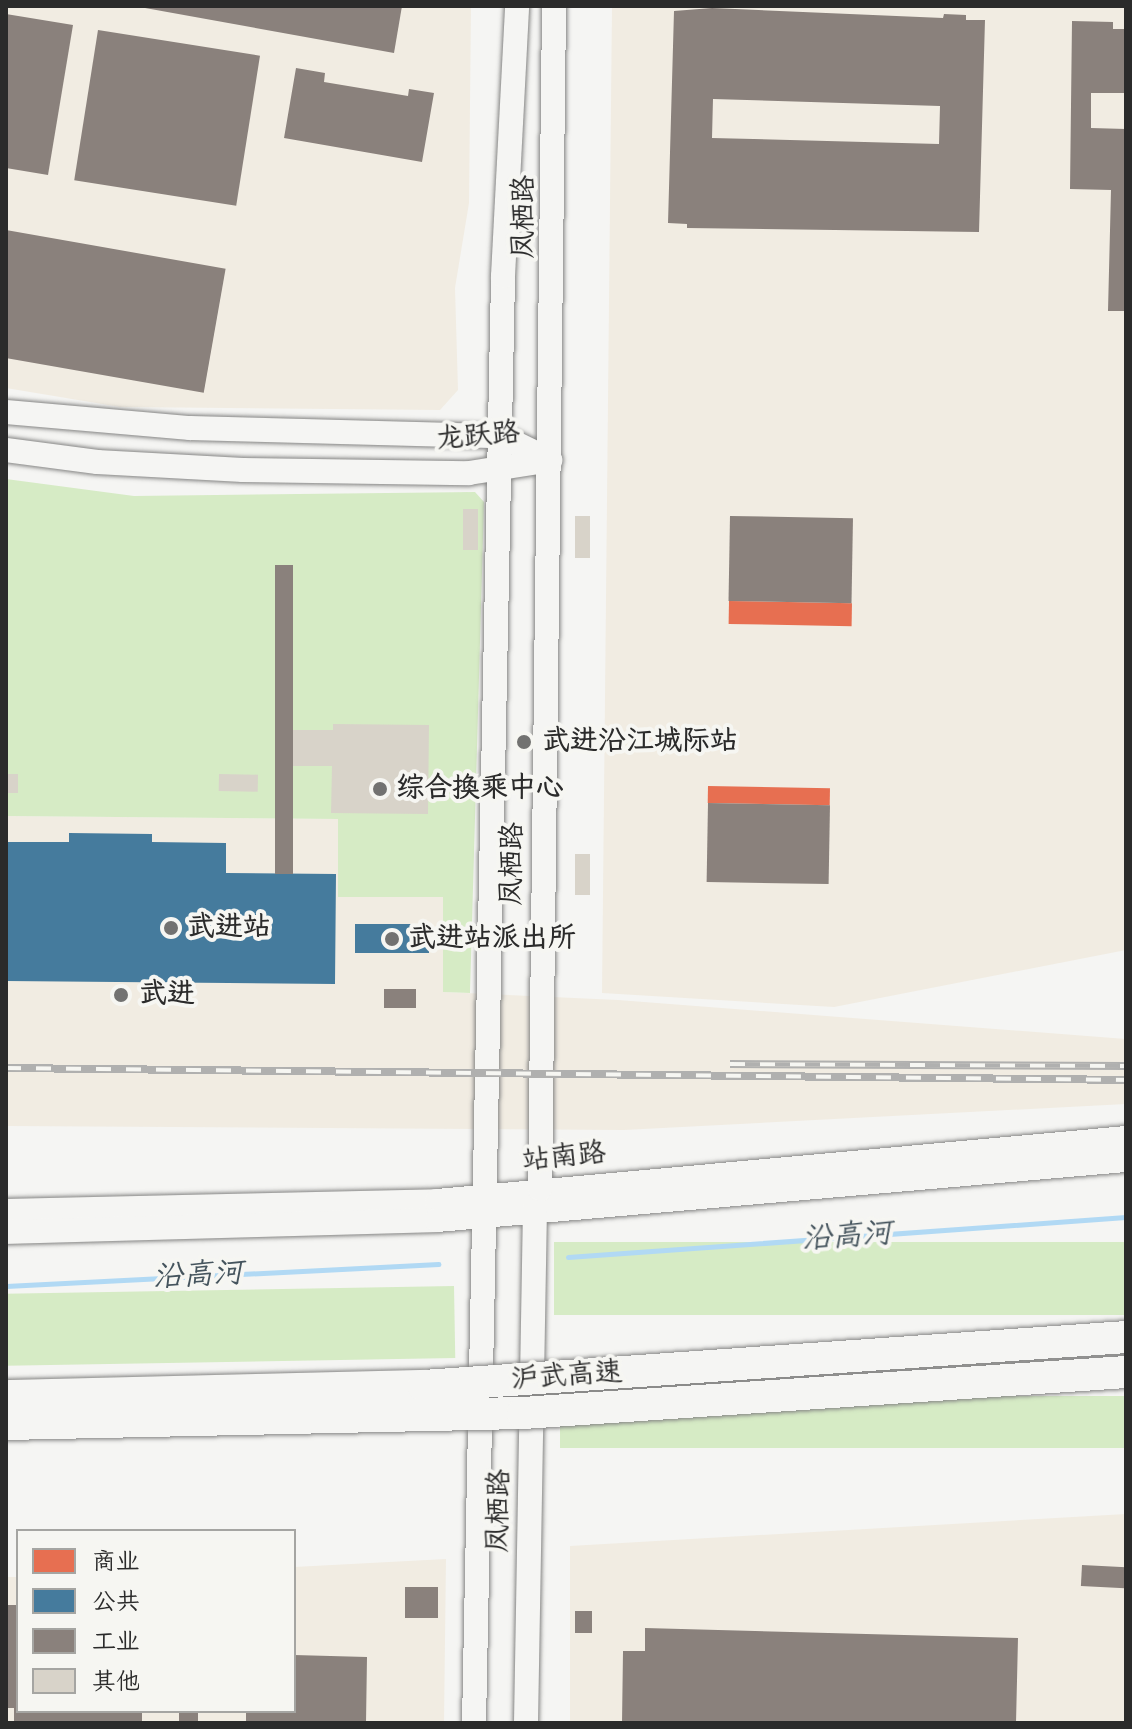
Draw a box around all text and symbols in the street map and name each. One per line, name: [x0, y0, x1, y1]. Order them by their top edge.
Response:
street label: 凤栖路: [508, 175, 542, 259]
street label: 龙跃路: [435, 417, 521, 457]
place label: 武进沿江城际站: [542, 725, 738, 759]
marker: 武进沿江城际站: [513, 731, 535, 753]
place label: 综合换乘中心: [396, 772, 564, 806]
marker: 综合换乘中心: [371, 780, 389, 798]
street label: 凤栖路: [495, 822, 531, 906]
place label: 武进站: [187, 911, 271, 945]
marker: 武进站: [162, 919, 180, 937]
place label: 武进站派出所: [408, 922, 576, 956]
marker: 武进站派出所: [383, 930, 401, 948]
place label: 武进: [139, 978, 195, 1012]
marker: 武进: [110, 984, 132, 1006]
street label: 站南路: [520, 1137, 608, 1179]
water label: 沿高河: [801, 1216, 893, 1258]
water label: 沿高河: [152, 1256, 244, 1296]
street label: 沪武高速: [510, 1356, 624, 1398]
street label: 凤栖路: [482, 1469, 518, 1553]
legend: [16, 1529, 296, 1713]
text: 商业: [92, 1547, 140, 1578]
text: 公共: [92, 1587, 140, 1618]
text: 工业: [92, 1627, 140, 1658]
text: 其他: [92, 1667, 140, 1698]

